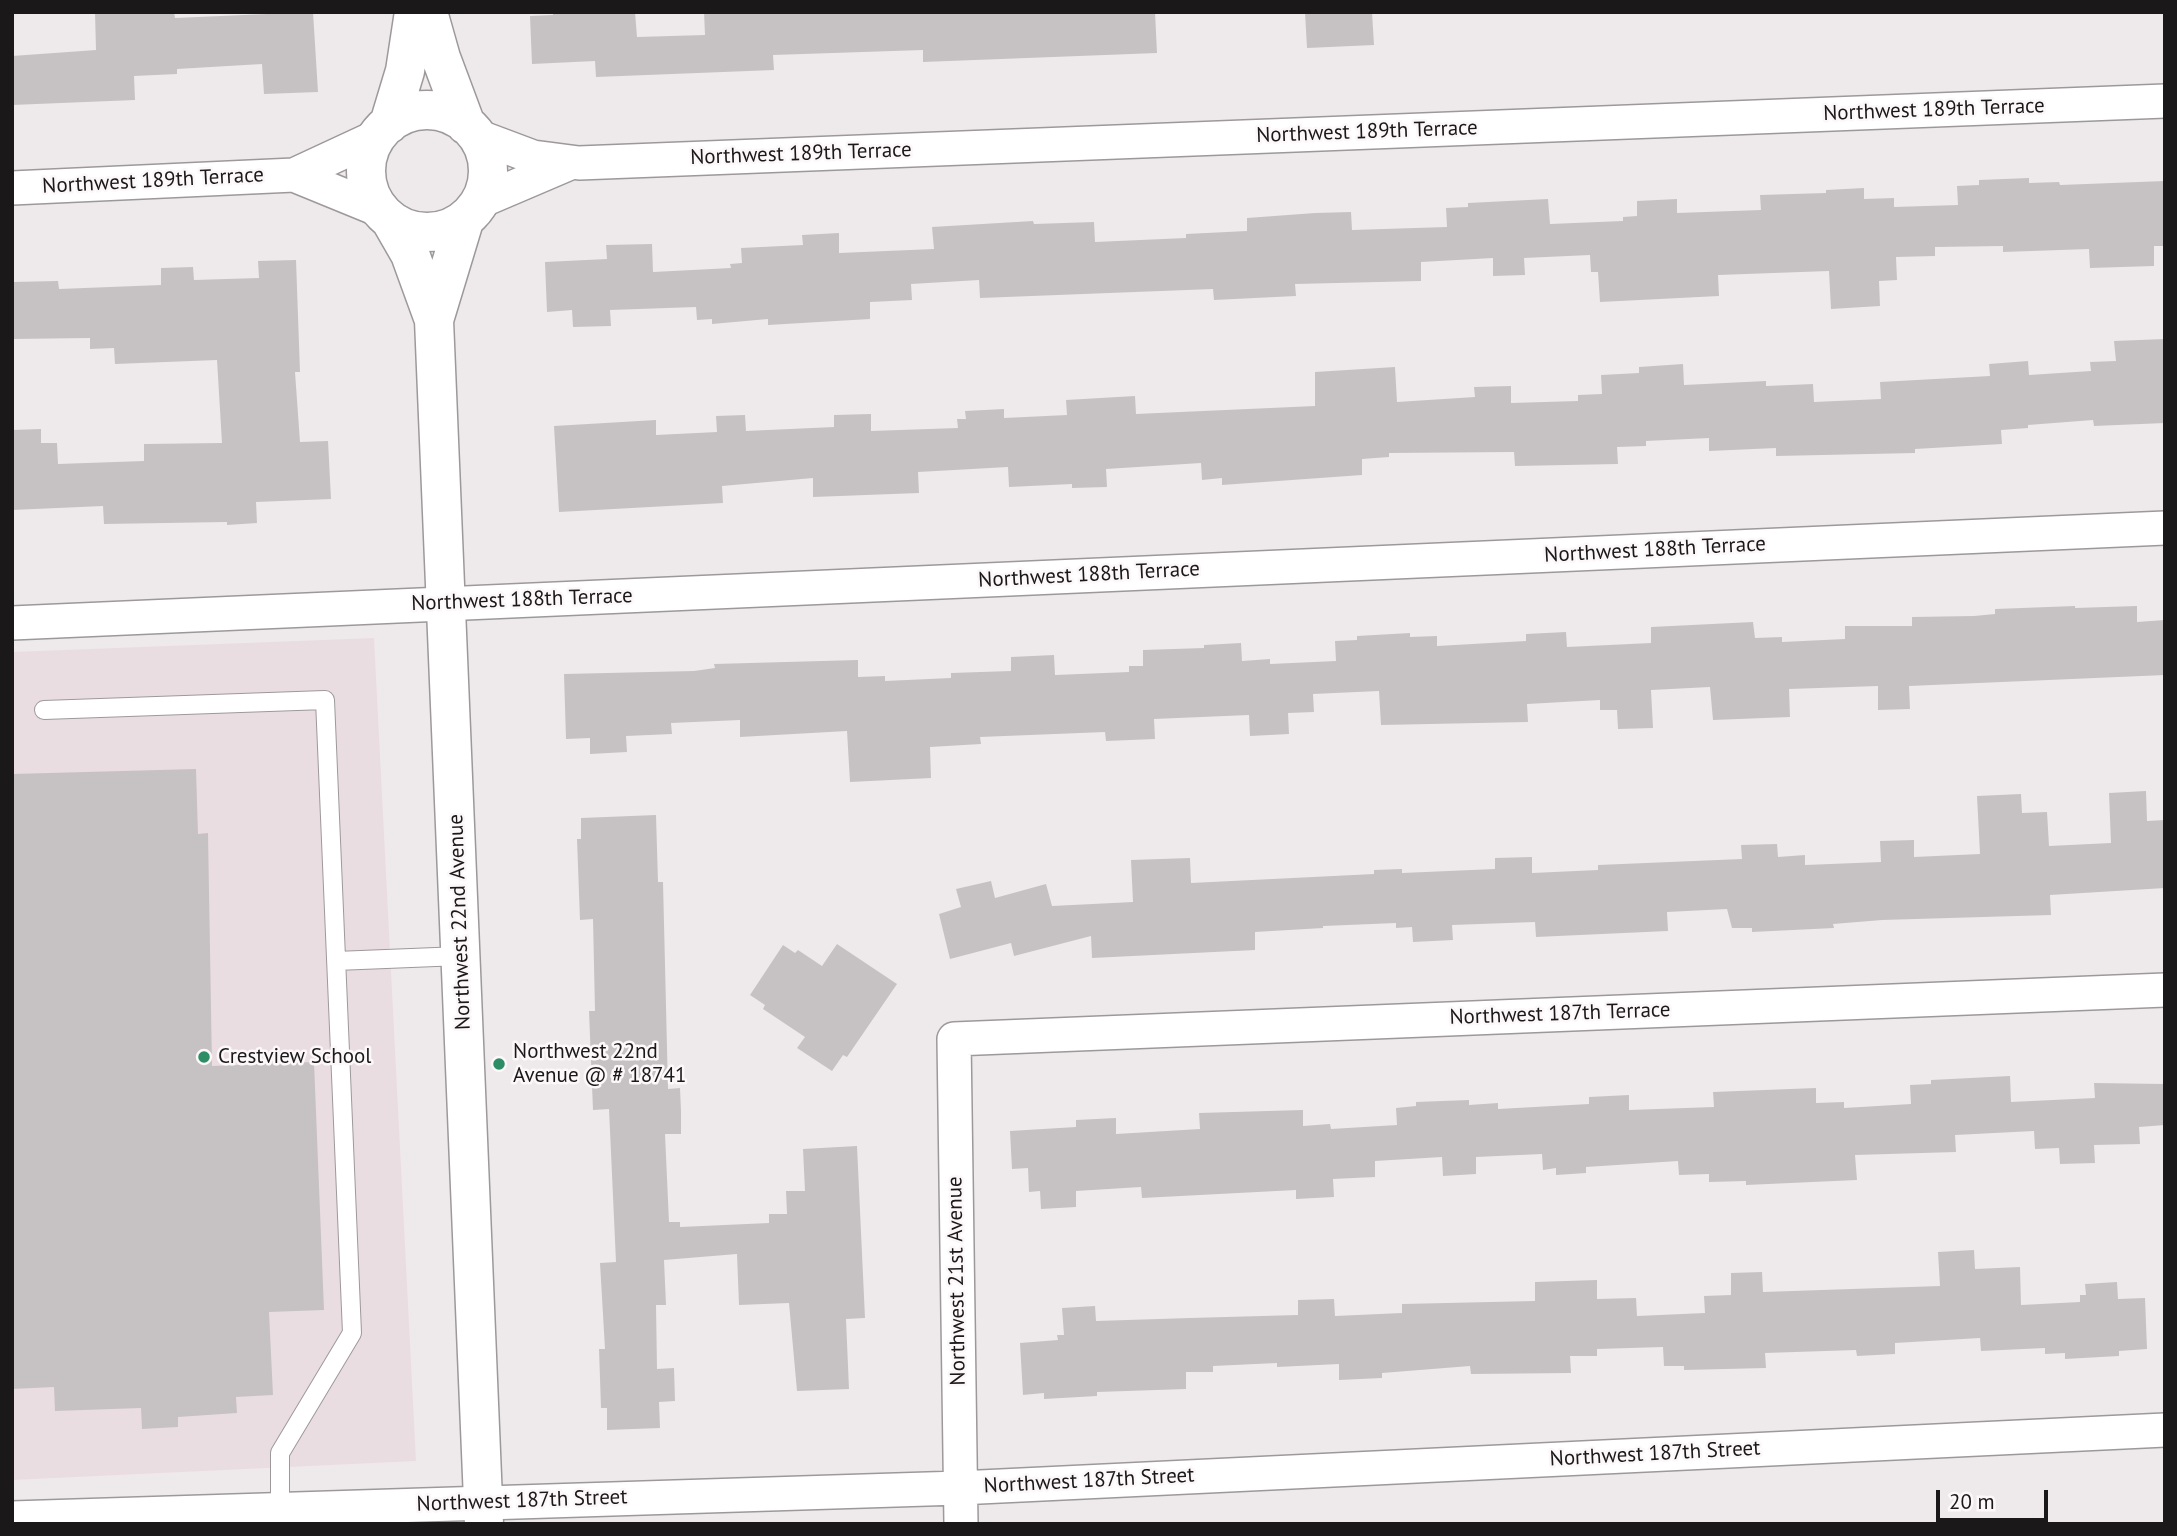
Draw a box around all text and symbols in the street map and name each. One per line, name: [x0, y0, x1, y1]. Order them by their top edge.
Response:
street label: Northwest 189th Terrace: [1823, 94, 2045, 126]
street label: Northwest 189th Terrace: [1256, 116, 1478, 148]
street label: Northwest 189th Terrace: [690, 138, 912, 170]
street label: Northwest 189th Terrace: [42, 163, 264, 199]
street label: Northwest 188th Terrace: [1544, 532, 1766, 568]
street label: Northwest 188th Terrace: [978, 557, 1200, 593]
street label: Northwest 188th Terrace: [411, 584, 633, 616]
street label: Northwest 22nd Avenue: [444, 814, 476, 1030]
street label: Northwest 187th Terrace: [1449, 998, 1671, 1030]
place label: Northwest 22nd Avenue @ # 18741: [513, 1039, 686, 1089]
place label: Crestview School: [218, 1044, 371, 1070]
marker: Crestview School: [196, 1049, 212, 1065]
marker: Northwest 22nd Avenue @ # 18741: [491, 1056, 507, 1072]
street label: Northwest 21st Avenue: [943, 1176, 971, 1386]
street label: Northwest 187th Street: [1549, 1436, 1761, 1472]
street label: Northwest 187th Street: [983, 1463, 1195, 1499]
scale bar: [1939, 1476, 2051, 1520]
street label: Northwest 187th Street: [416, 1485, 628, 1517]
text: 20 m: [1949, 1488, 1995, 1515]

